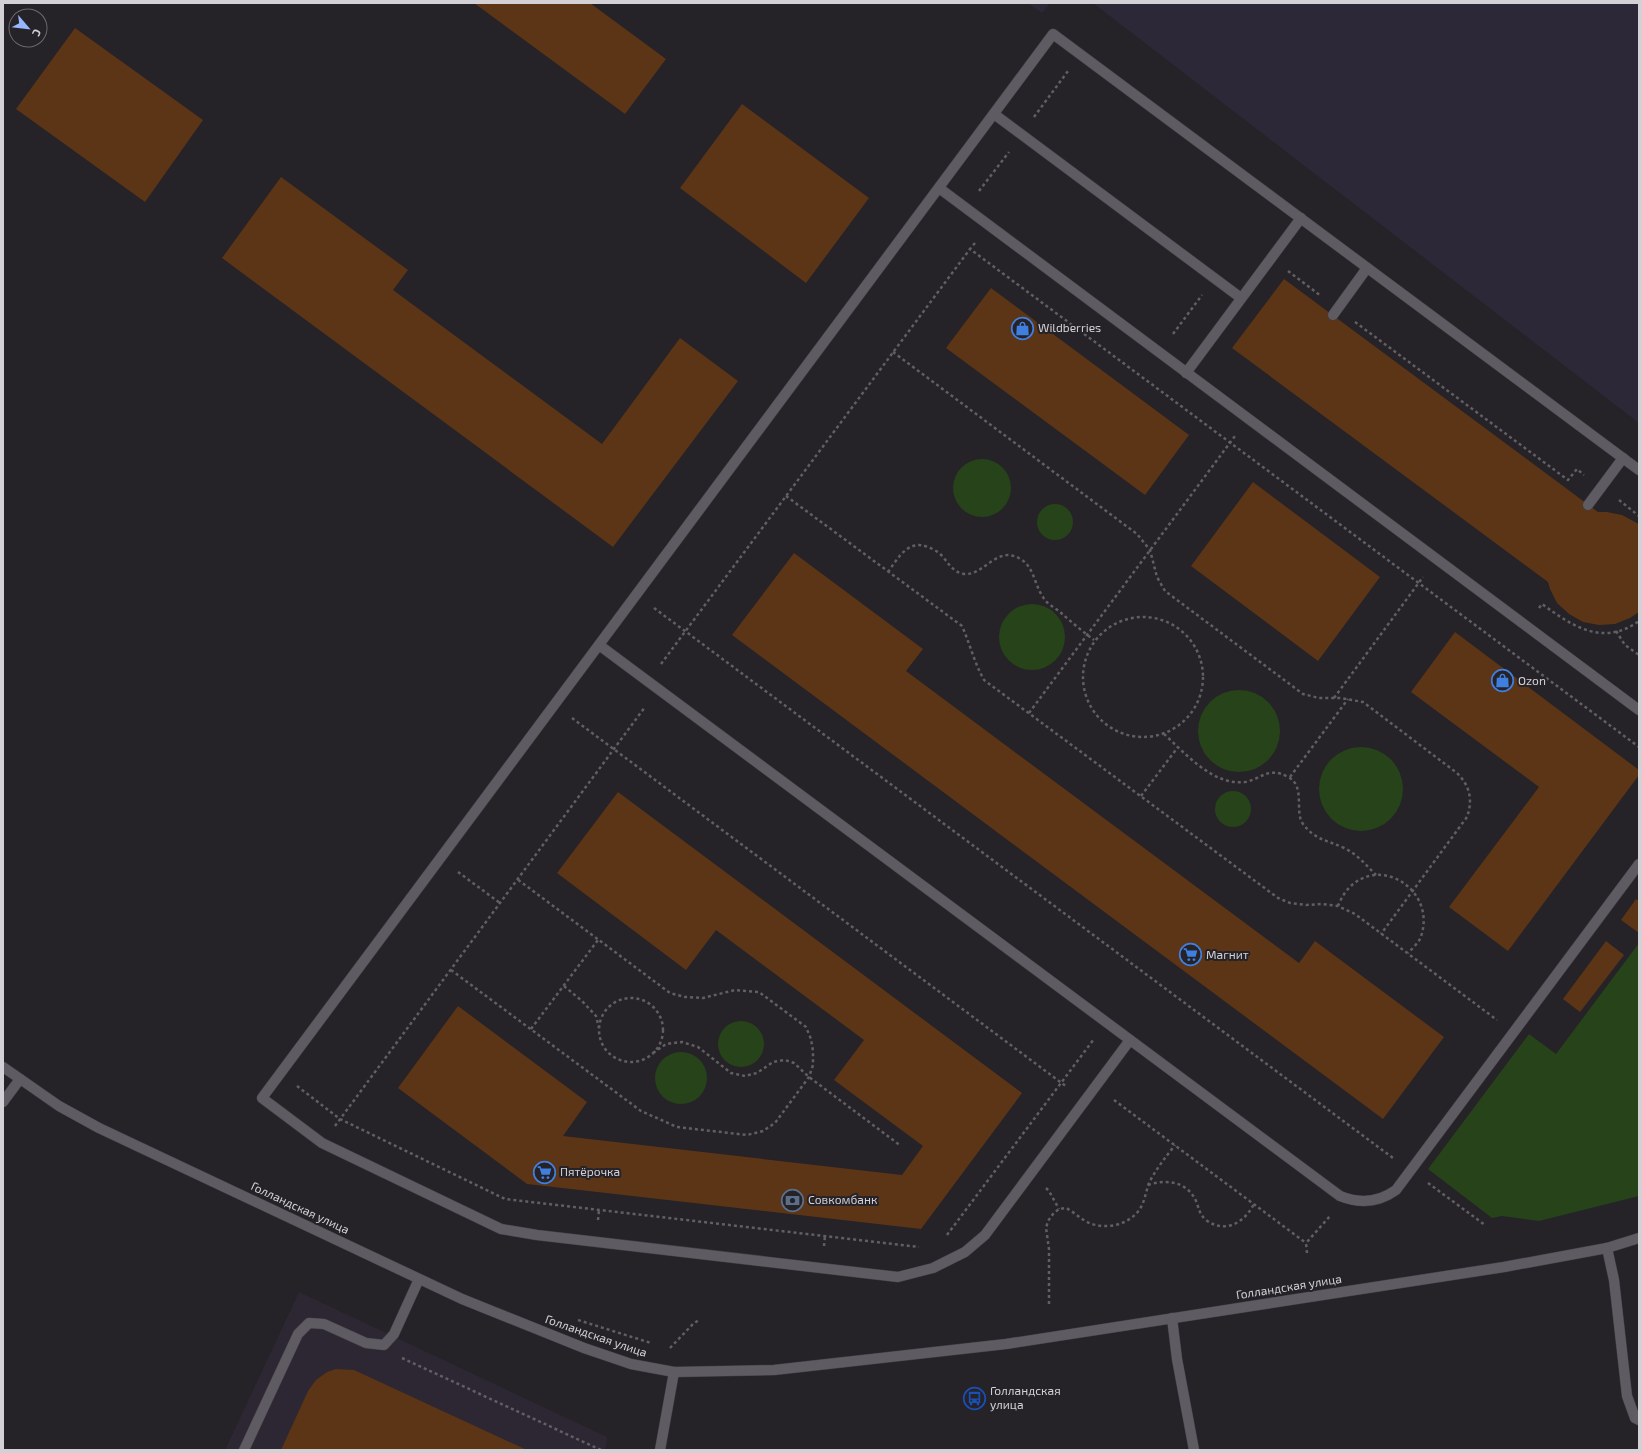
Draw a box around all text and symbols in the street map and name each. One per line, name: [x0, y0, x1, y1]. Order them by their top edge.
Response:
north arrow: [8, 8, 48, 48]
text: С: [30, 27, 45, 39]
shop icon: Wildberries: [1010, 315, 1036, 341]
place label: Wildberries: [1038, 320, 1101, 334]
shop icon: Ozon: [1489, 668, 1515, 694]
place label: Ozon: [1518, 673, 1546, 687]
supermarket icon: Магнит: [1178, 942, 1204, 968]
place label: Магнит: [1206, 947, 1249, 961]
supermarket icon: Пятёрочка: [531, 1159, 557, 1185]
place label: Пятёрочка: [560, 1164, 620, 1178]
street label: Голландская улица: [249, 1178, 352, 1237]
bank icon: Совкомбанк: [780, 1187, 806, 1213]
place label: Совкомбанк: [808, 1192, 878, 1206]
street label: Голландская улица: [1235, 1271, 1343, 1302]
street label: Голландская улица: [543, 1311, 649, 1360]
place label: Голландская улица: [990, 1383, 1061, 1412]
bus stop icon: Голландская улица: [962, 1385, 988, 1411]

